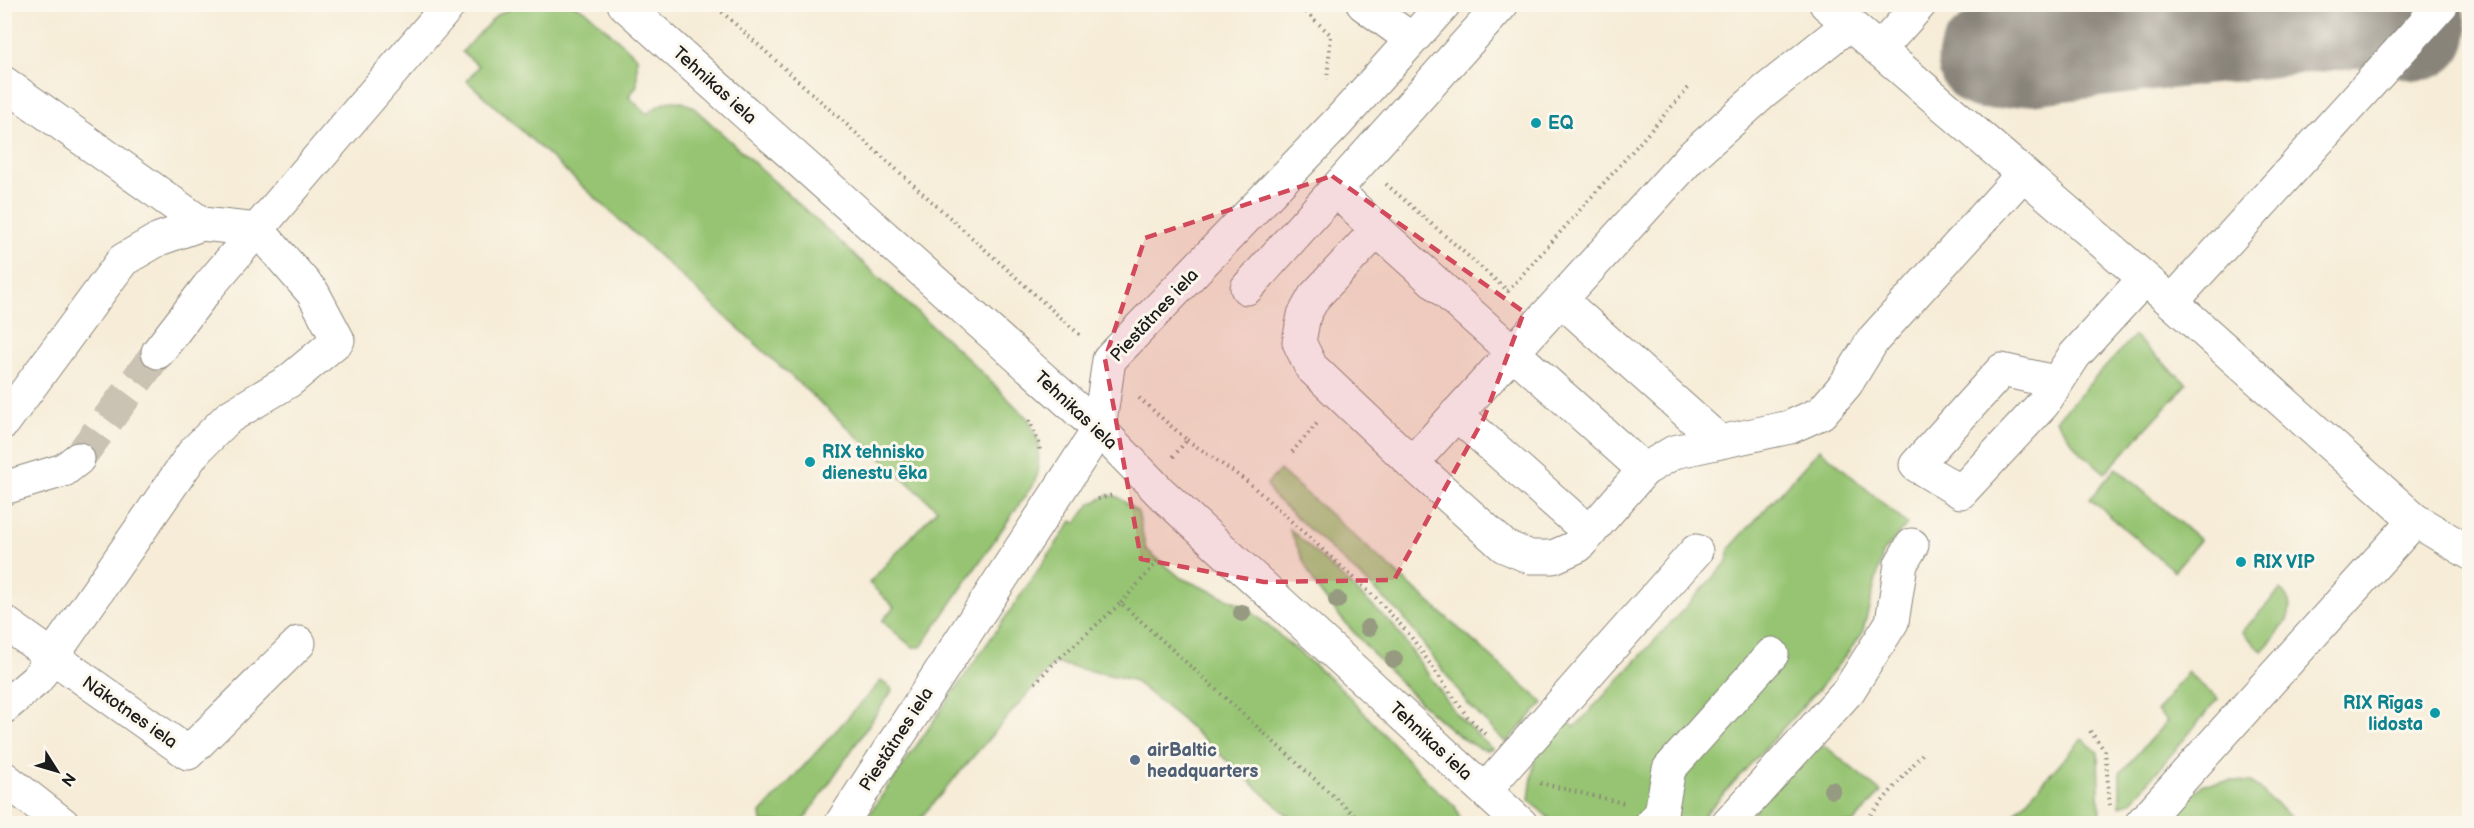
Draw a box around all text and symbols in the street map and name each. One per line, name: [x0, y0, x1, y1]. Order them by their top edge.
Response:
street label: Tehnikas iela: [668, 42, 761, 128]
place label: EQ: [1548, 113, 1574, 134]
marker: EQ: [1529, 116, 1543, 130]
street label: Piestātnes iela: [1106, 265, 1203, 366]
street label: Tehnikas iela: [1030, 367, 1121, 454]
place label: RIX tehnisko dienestu ēka: [822, 442, 927, 484]
marker: RIX tehnisko dienestu ēka: [803, 455, 817, 469]
place label: RIX VIP: [2253, 552, 2315, 573]
marker: RIX VIP: [2234, 555, 2248, 569]
street label: Nākotnes iela: [78, 672, 181, 753]
street label: Piestātnes iela: [855, 683, 938, 795]
place label: RIX Rīgas lidosta: [2343, 693, 2423, 735]
street label: Tehnikas iela: [1385, 698, 1476, 785]
marker: RIX Rīgas lidosta: [2428, 706, 2442, 720]
place label: airBaltic headquarters: [1147, 740, 1259, 782]
north arrow: [27, 741, 87, 801]
marker: airBaltic headquarters: [1128, 753, 1142, 767]
text: N: [57, 769, 79, 790]

